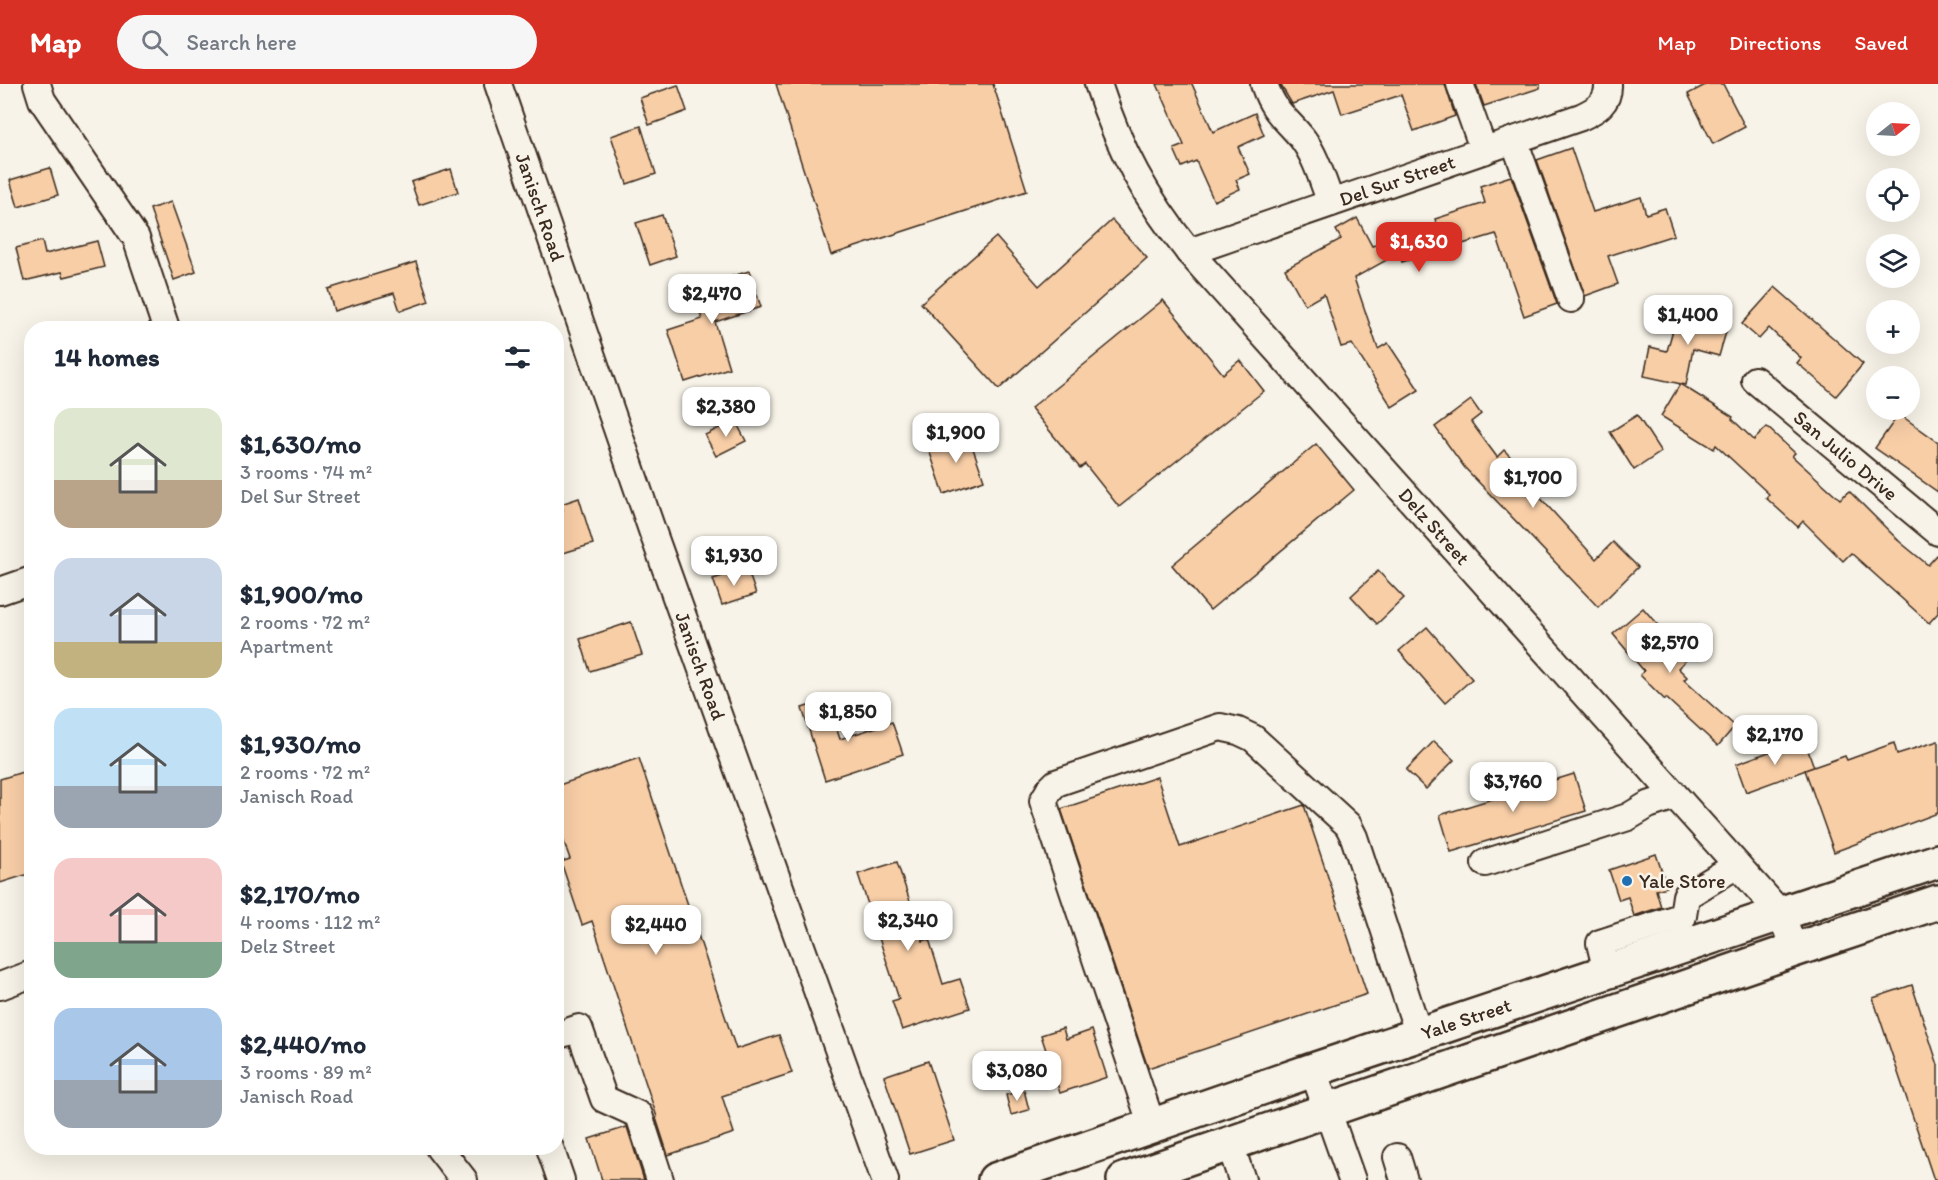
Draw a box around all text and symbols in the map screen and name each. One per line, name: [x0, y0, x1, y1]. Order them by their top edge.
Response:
search box: [117, 15, 537, 69]
text: Map: [30, 25, 81, 59]
icon: search: [138, 26, 171, 59]
text: Search here: [186, 29, 297, 56]
text: Map: [1658, 30, 1696, 55]
text: Directions: [1729, 30, 1821, 55]
text: Saved: [1854, 30, 1908, 55]
north arrow: [1866, 102, 1920, 156]
map controls: [1866, 102, 1920, 420]
street label: Janisch Road: [511, 149, 570, 265]
street label: Del Sur Street: [1336, 149, 1458, 211]
button: locate: [1866, 168, 1920, 222]
pin: $1,630: [1370, 222, 1468, 273]
text: $1,630: [1390, 229, 1448, 253]
button: layers: [1866, 234, 1920, 288]
pin: $2,470: [663, 274, 761, 325]
text: $2,470: [682, 281, 742, 305]
pin: $1,400: [1639, 295, 1737, 346]
button: +: [1866, 300, 1920, 354]
text: $1,400: [1658, 302, 1718, 326]
text: 14 homes: [54, 341, 160, 373]
icon: filters: [501, 341, 534, 374]
button: −: [1866, 366, 1920, 420]
pin: $2,380: [677, 387, 775, 438]
text: $2,380: [696, 394, 756, 418]
street label: San Julio Drive: [1789, 405, 1903, 506]
pin: $1,900: [907, 413, 1005, 464]
text: $1,900: [926, 420, 986, 444]
text: $1,630/mo: [240, 428, 361, 460]
icon: home: [102, 432, 174, 504]
pin: $1,700: [1484, 458, 1582, 509]
text: 3 rooms · 74 m²: [240, 460, 372, 484]
text: $1,700: [1504, 465, 1562, 489]
street label: Delz Street: [1393, 483, 1475, 570]
text: Del Sur Street: [240, 484, 361, 508]
pin: $1,930: [685, 536, 783, 587]
text: $1,930: [705, 543, 763, 567]
text: $1,900/mo: [240, 578, 363, 610]
icon: home: [102, 582, 174, 654]
street label: Janisch Road: [670, 608, 731, 723]
text: 2 rooms · 72 m²: [240, 610, 370, 634]
pin: $2,570: [1621, 623, 1719, 674]
text: $2,570: [1641, 630, 1699, 654]
text: Apartment: [240, 634, 333, 658]
pin: $1,850: [799, 692, 897, 743]
text: $1,850: [819, 699, 877, 723]
pin: $2,170: [1726, 715, 1824, 766]
text: $2,170: [1747, 722, 1803, 746]
text: $1,930/mo: [240, 728, 361, 760]
icon: home: [102, 732, 174, 804]
text: 2 rooms · 72 m²: [240, 760, 370, 784]
pin: $3,760: [1464, 762, 1562, 813]
text: $3,760: [1484, 769, 1542, 793]
text: Janisch Road: [240, 784, 353, 808]
place label: Yale Store: [1639, 869, 1725, 893]
marker: Yale Store: [1620, 874, 1634, 888]
text: $2,170/mo: [240, 878, 360, 910]
icon: home: [102, 882, 174, 954]
pin: $2,340: [859, 901, 957, 952]
pin: $2,440: [607, 905, 705, 956]
text: $2,340: [878, 908, 938, 932]
text: 4 rooms · 112 m²: [240, 910, 380, 934]
text: $2,440: [625, 912, 687, 936]
text: Delz Street: [240, 934, 335, 958]
street label: Yale Street: [1418, 993, 1514, 1045]
text: $2,440/mo: [240, 1028, 366, 1060]
icon: home: [102, 1032, 174, 1104]
pin: $3,080: [968, 1051, 1066, 1102]
text: $3,080: [986, 1058, 1048, 1082]
text: 3 rooms · 89 m²: [240, 1060, 372, 1084]
text: Janisch Road: [240, 1084, 353, 1108]

